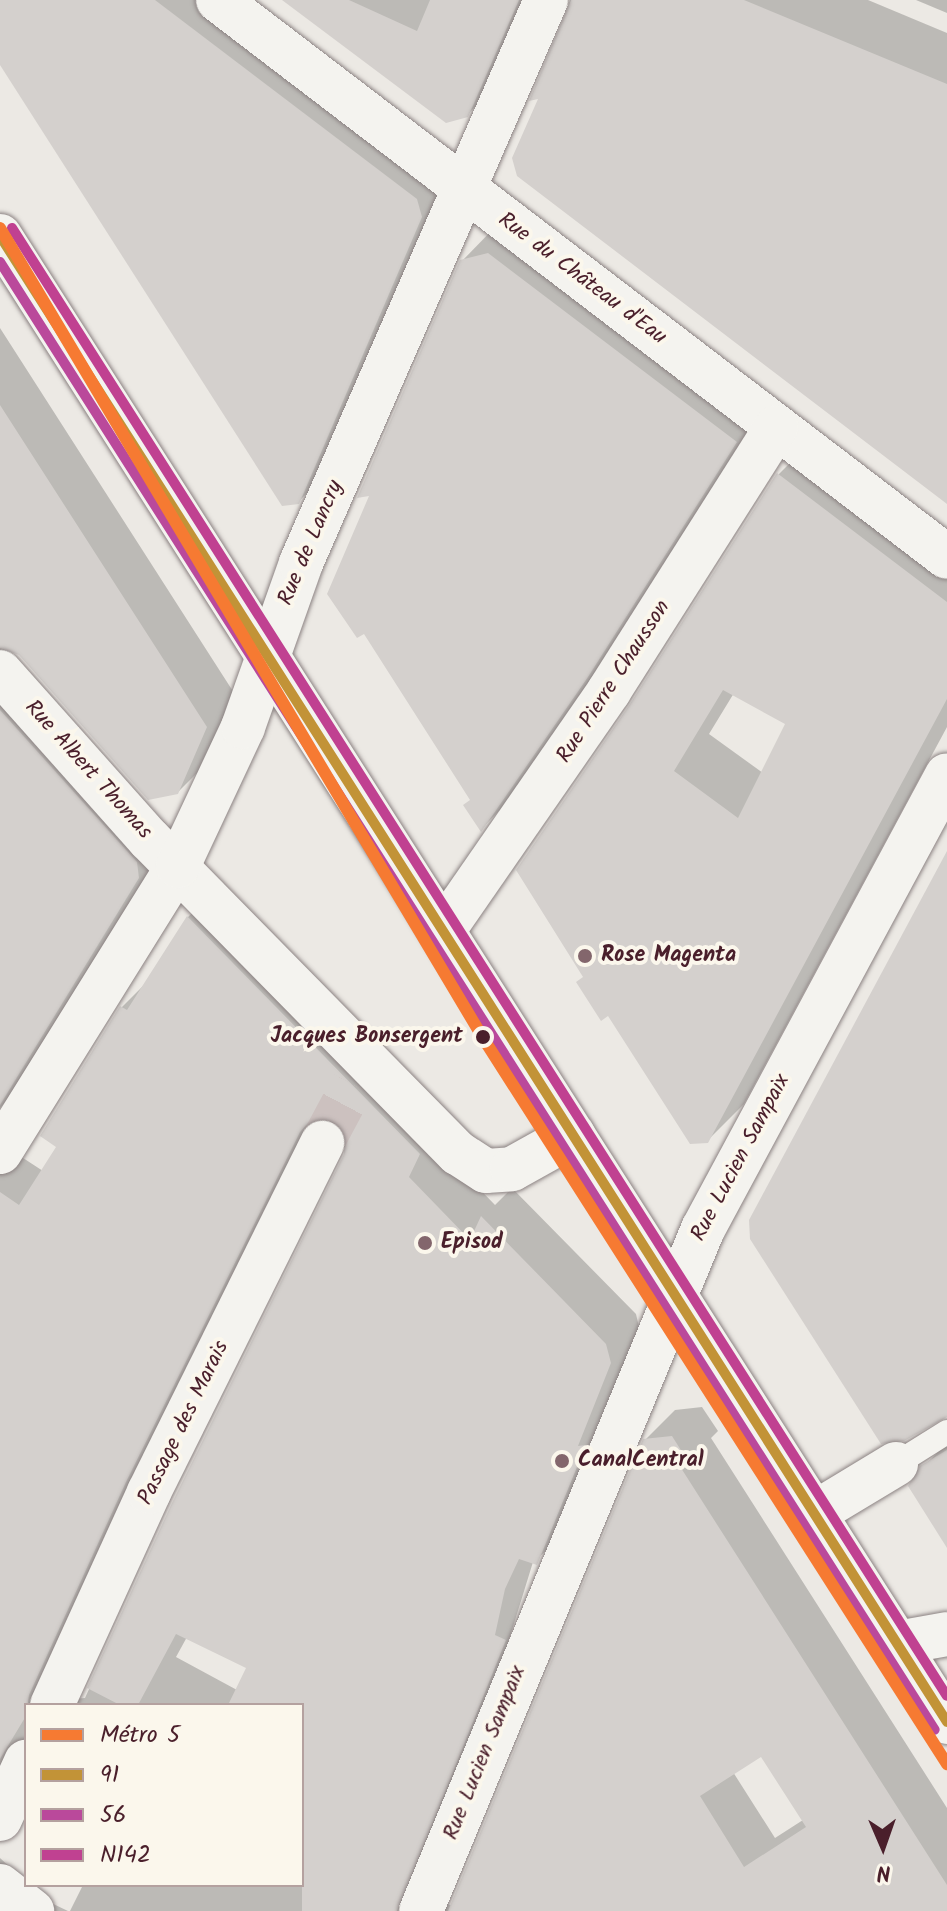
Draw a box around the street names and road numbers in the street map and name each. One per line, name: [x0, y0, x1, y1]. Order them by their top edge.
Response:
street label: Rue du Château d'Eau: [493, 207, 671, 351]
street label: Rue de Lancry: [273, 476, 349, 610]
street label: Rue Pierre Chausson: [552, 596, 676, 768]
street label: Rue Albert Thomas: [19, 695, 157, 845]
street label: Rue Lucien Sampaix: [686, 1070, 796, 1246]
street label: Passage des Marais: [133, 1337, 235, 1509]
street label: Rue Lucien Sampaix: [438, 1662, 532, 1844]

